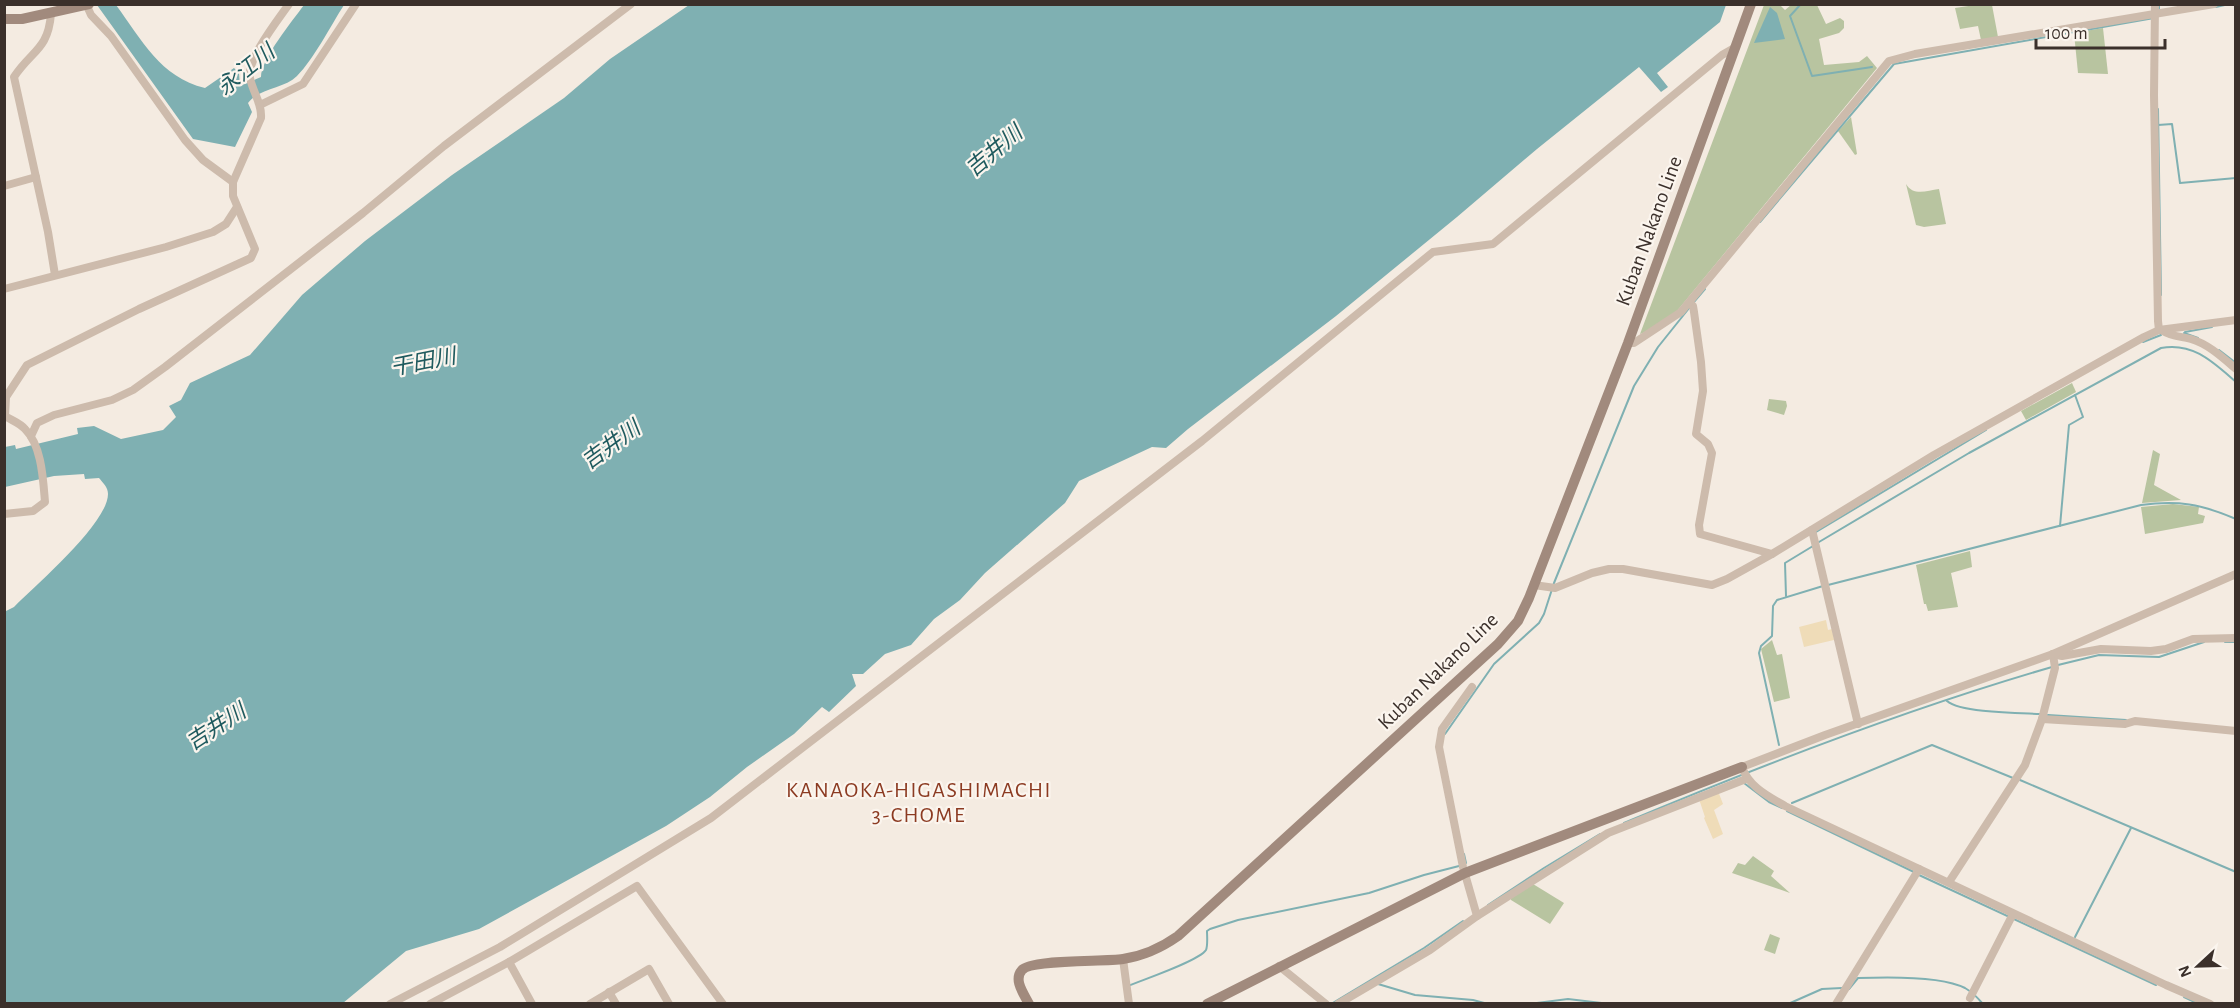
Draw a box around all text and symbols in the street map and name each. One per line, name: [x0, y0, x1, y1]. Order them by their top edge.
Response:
scale bar: [2036, 12, 2165, 50]
text: 100 m: [2045, 25, 2088, 43]
water label: 永江川: [213, 39, 280, 99]
water label: 吉井川: [961, 119, 1028, 181]
street label: Kuban Nakano Line: [1612, 153, 1686, 309]
water label: 干田川: [388, 345, 459, 379]
water label: 吉井川: [577, 415, 646, 473]
street label: Kuban Nakano Line: [1374, 609, 1502, 733]
water label: 吉井川: [182, 698, 251, 754]
district label: KANAOKA-HIGASHIMACHI 3-CHOME: [786, 779, 1052, 826]
north arrow: [2168, 936, 2228, 996]
text: N: [2176, 963, 2195, 979]

